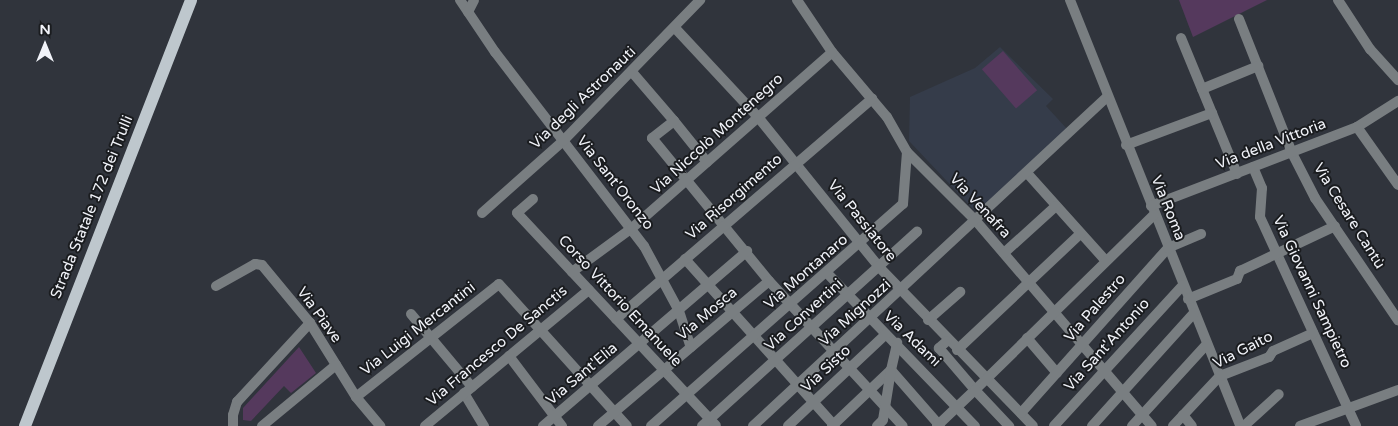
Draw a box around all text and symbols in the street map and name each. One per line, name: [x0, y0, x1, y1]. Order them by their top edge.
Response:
north arrow: [20, 20, 70, 70]
text: N: [39, 21, 51, 38]
street label: Via degli Astronauti: [526, 43, 640, 153]
street label: Via Niccolò Montenegro: [647, 70, 787, 198]
street label: Strada Statale 172 dei Trulli: [47, 113, 137, 301]
street label: Via della Vittoria: [1213, 115, 1329, 173]
street label: Via Sant'Oronzo: [573, 132, 657, 234]
street label: Via Risorgimento: [682, 150, 786, 244]
street label: Via Cesare Cantù: [1309, 160, 1389, 272]
street label: Via Venafra: [946, 170, 1014, 242]
street label: Via Roma: [1147, 173, 1189, 243]
street label: Via Passiatore: [824, 177, 900, 265]
street label: Via Giovanni Sampietro: [1269, 213, 1355, 371]
street label: Via Montanaro: [760, 231, 852, 313]
street label: Corso Vittorio Emanuele: [554, 232, 686, 370]
street label: Via Palestro: [1061, 270, 1129, 346]
street label: Via Convertini: [761, 275, 847, 355]
street label: Via Mignozzi: [815, 276, 895, 350]
street label: Via Luigi Mercantini: [357, 279, 479, 379]
street label: Via Francesco De Sanctis: [423, 282, 571, 410]
street label: Via Piave: [293, 284, 345, 346]
street label: Via Mosca: [673, 284, 741, 344]
street label: Via Sant'Antonio: [1061, 295, 1153, 395]
street label: Via Adami: [880, 307, 944, 371]
street label: Via Gaito: [1210, 327, 1276, 373]
street label: Via Sant'Elia: [543, 339, 621, 409]
street label: Via Sisto: [798, 342, 854, 396]

